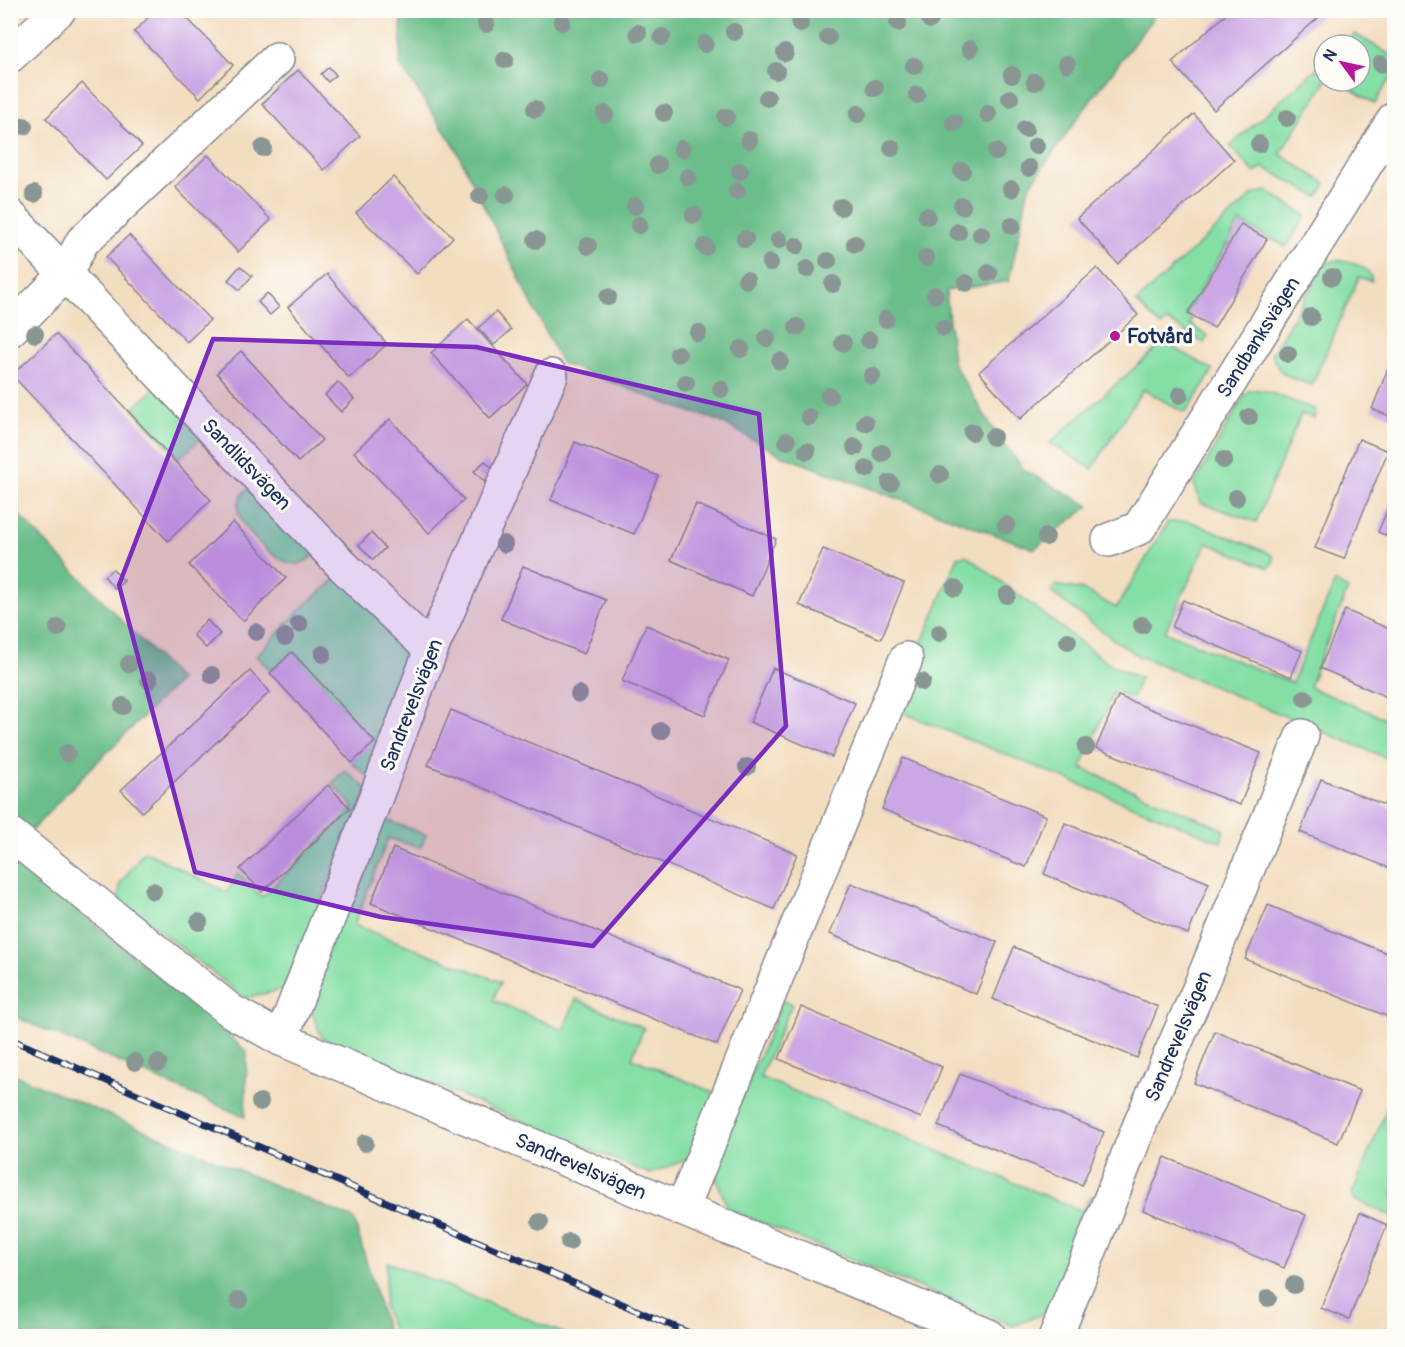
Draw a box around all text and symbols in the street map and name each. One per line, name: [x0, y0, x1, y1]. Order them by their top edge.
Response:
north arrow: [1312, 33, 1372, 93]
text: N: [1319, 45, 1342, 65]
street label: Sandbanksvägen: [1211, 272, 1306, 402]
place label: Fotvård: [1127, 324, 1193, 349]
marker: Fotvård: [1108, 329, 1122, 343]
street label: Sandlidsvägen: [197, 413, 297, 515]
street label: Sandrevelsvägen: [375, 635, 448, 775]
street label: Sandrevelsvägen: [1140, 967, 1217, 1106]
street label: Sandrevelsvägen: [511, 1128, 650, 1205]

